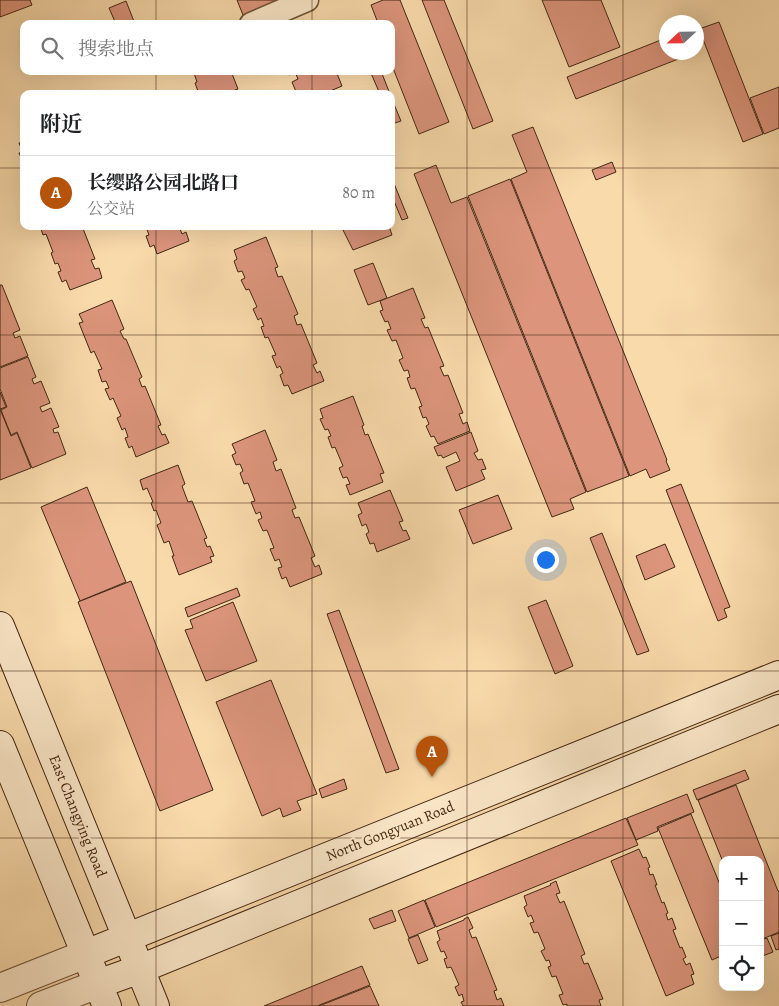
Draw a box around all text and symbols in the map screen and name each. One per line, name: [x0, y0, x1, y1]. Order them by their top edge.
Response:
north arrow: [659, 15, 704, 60]
search box: [20, 20, 395, 75]
icon: search: [38, 34, 66, 62]
text: 搜索地点: [78, 36, 154, 62]
text: 附近: [40, 110, 82, 138]
text: 长缨路公园北路口: [87, 170, 239, 196]
text: A: [51, 182, 61, 204]
text: 80 m: [342, 182, 375, 204]
text: 公交站: [87, 198, 135, 220]
your location: [533, 547, 559, 573]
pin: A: [416, 736, 448, 777]
street label: East Changying Road: [44, 752, 112, 881]
street label: North Gongyuan Road: [323, 796, 458, 866]
map controls: [719, 856, 764, 991]
button: +: [719, 856, 764, 901]
button: −: [719, 901, 764, 946]
button: locate: [719, 946, 764, 991]

